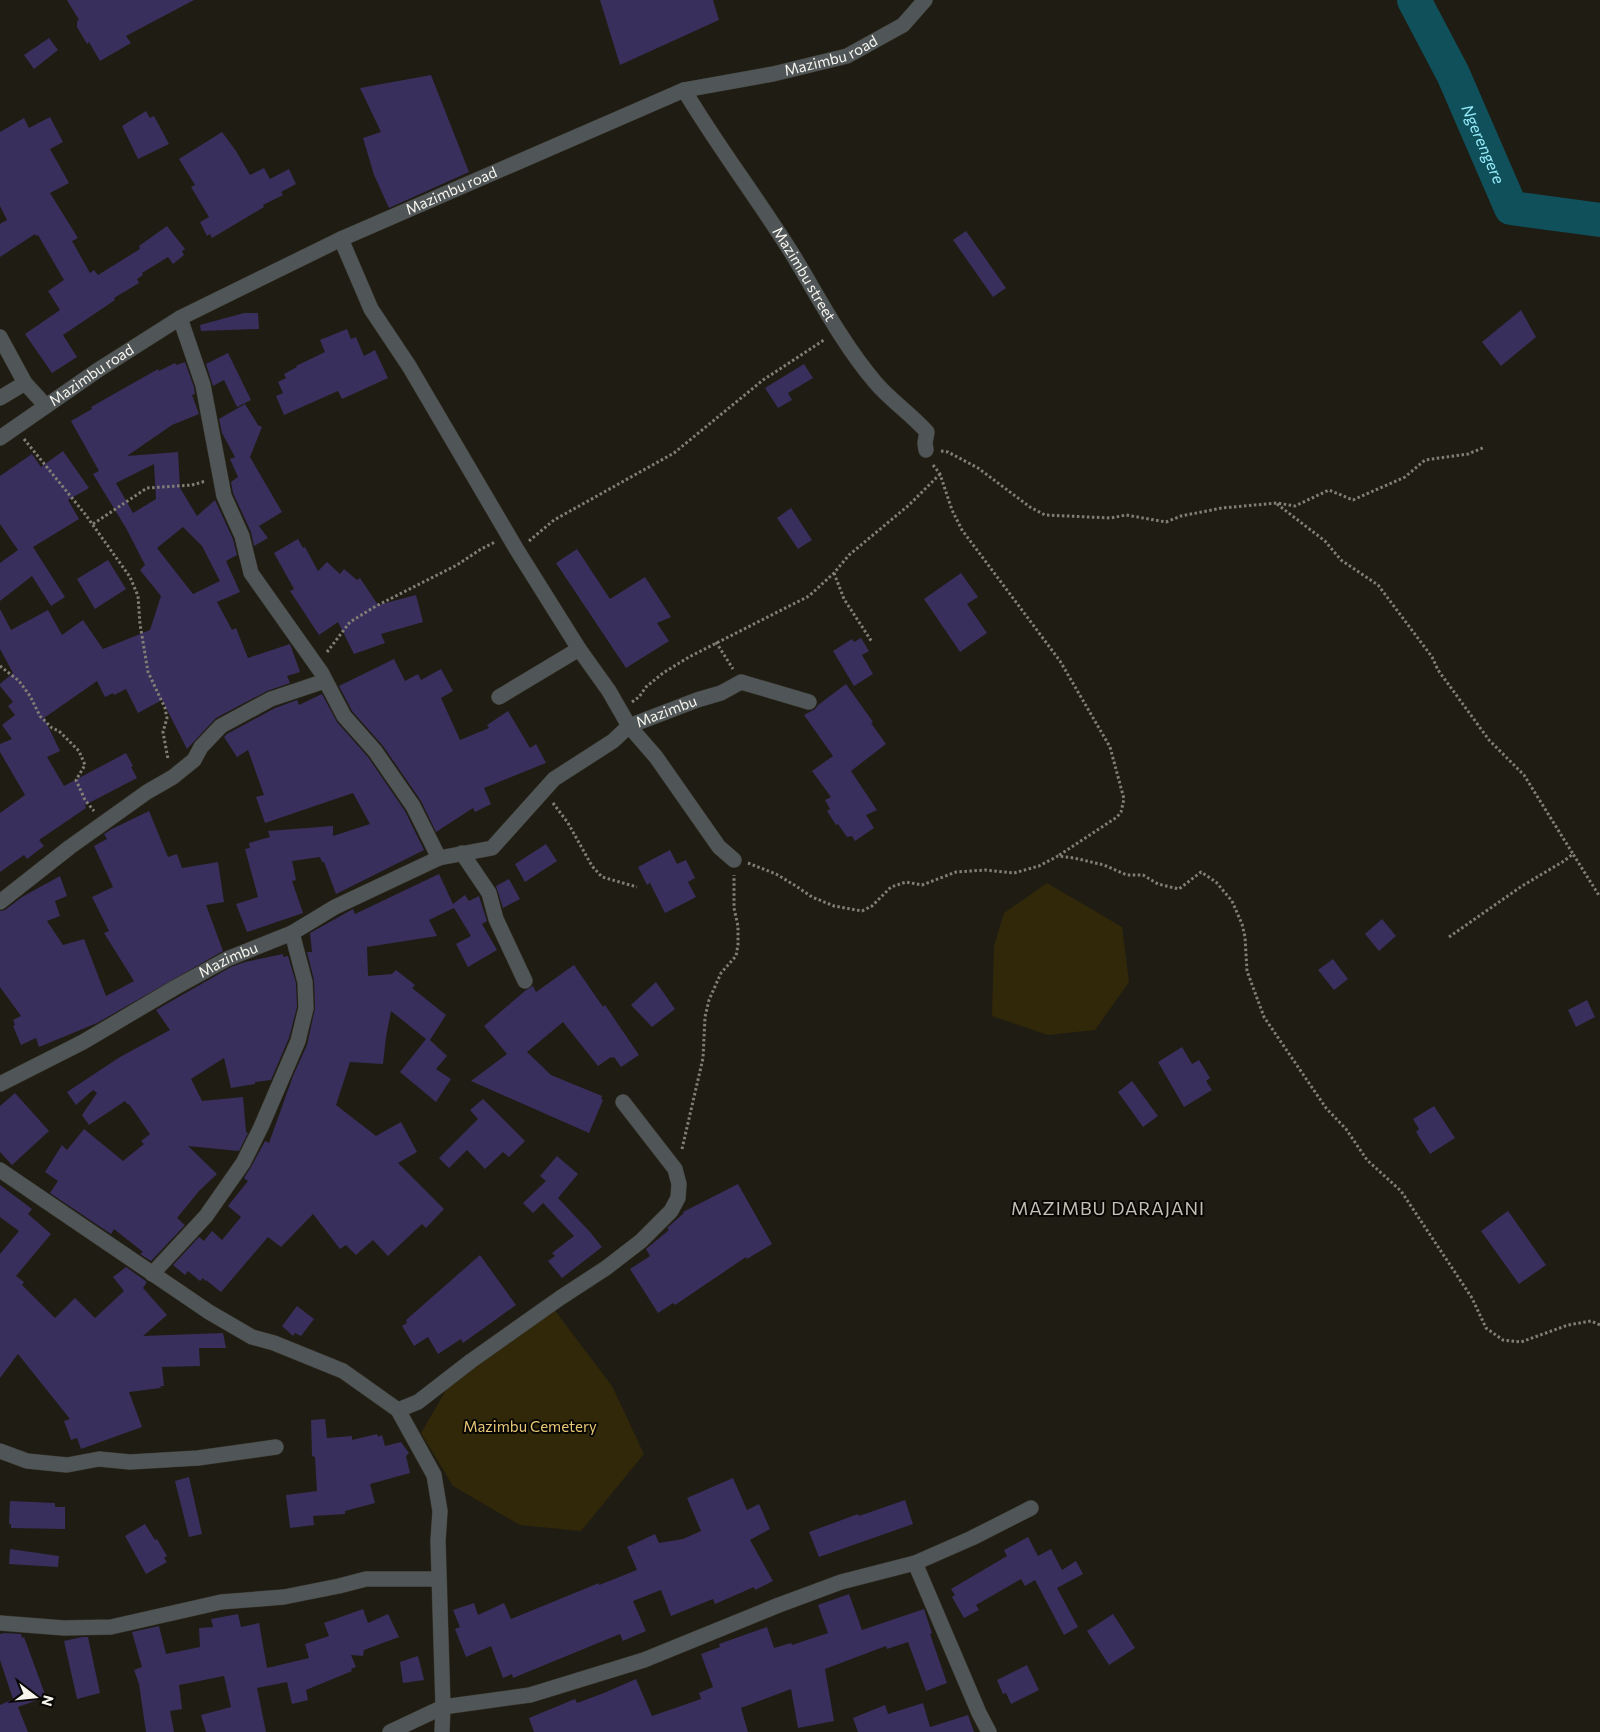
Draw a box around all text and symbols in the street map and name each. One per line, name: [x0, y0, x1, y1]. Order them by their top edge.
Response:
street label: Mazimbu road: [782, 31, 880, 79]
water label: Ngerengere: [1458, 101, 1509, 187]
street label: Mazimbu road: [402, 162, 499, 218]
street label: Mazimbu street: [769, 223, 840, 324]
street label: Mazimbu road: [45, 340, 137, 409]
street label: Mazimbu: [633, 691, 699, 731]
street label: Mazimbu: [195, 938, 260, 981]
district label: MAZIMBU DARAJANI: [1011, 1197, 1205, 1219]
park label: Mazimbu Cemetery: [463, 1417, 597, 1435]
north arrow: [10, 1672, 60, 1722]
text: N: [38, 1693, 58, 1708]

